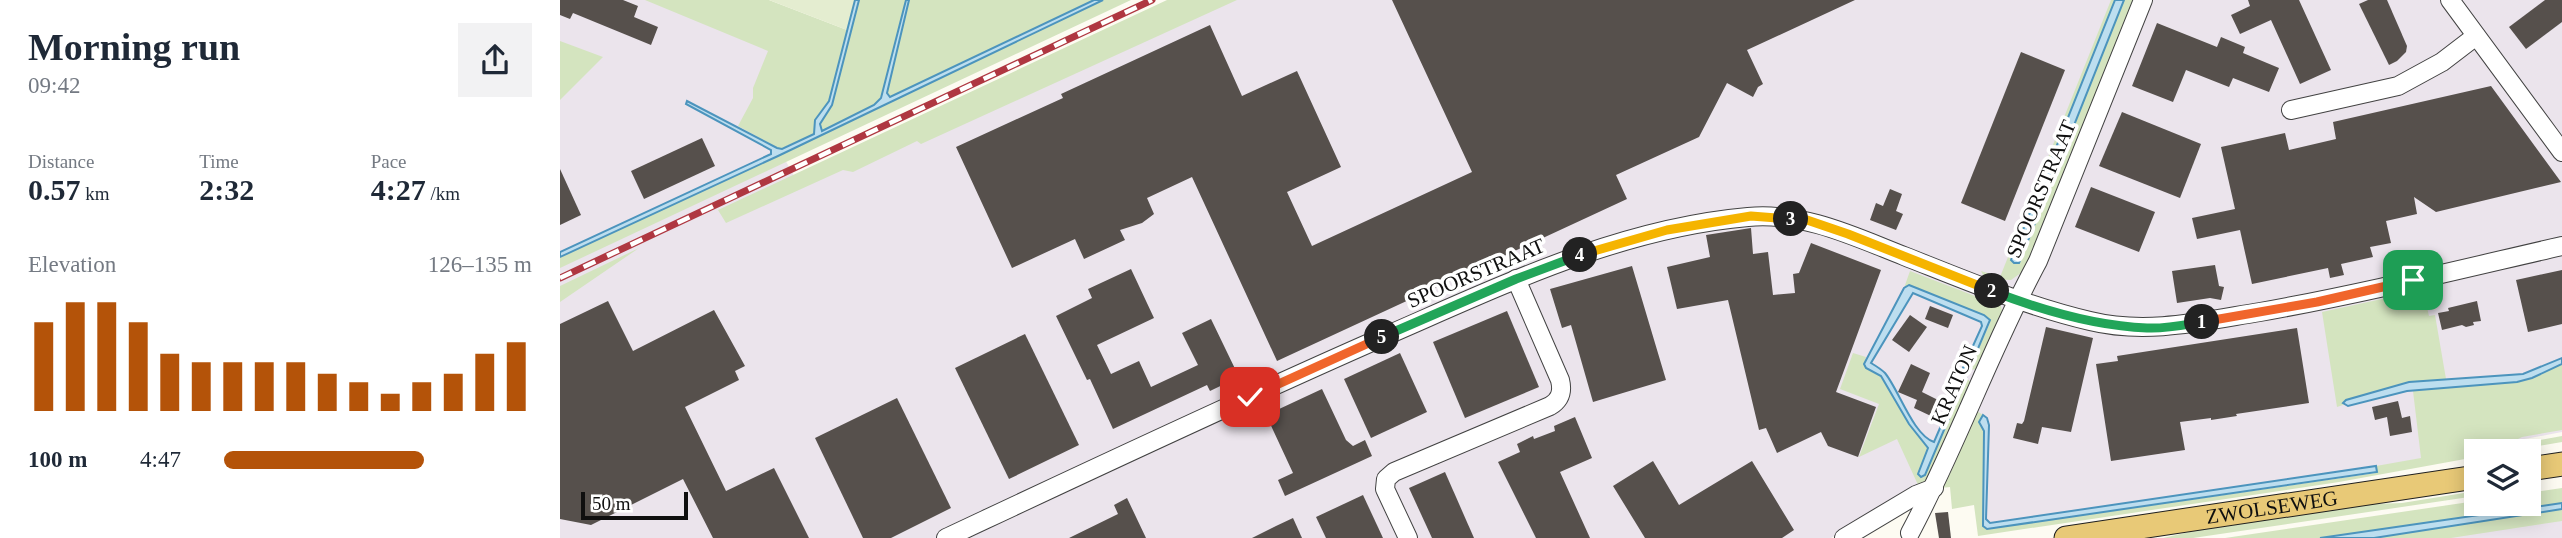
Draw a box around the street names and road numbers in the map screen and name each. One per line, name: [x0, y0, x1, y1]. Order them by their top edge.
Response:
street label: SPOORSTRAAT: [2001, 116, 2081, 261]
street label: SPOORSTRAAT: [1404, 233, 1549, 313]
street label: KRATON: [1926, 341, 1982, 429]
street label: ZWOLSEWEG: [2204, 486, 2339, 529]

